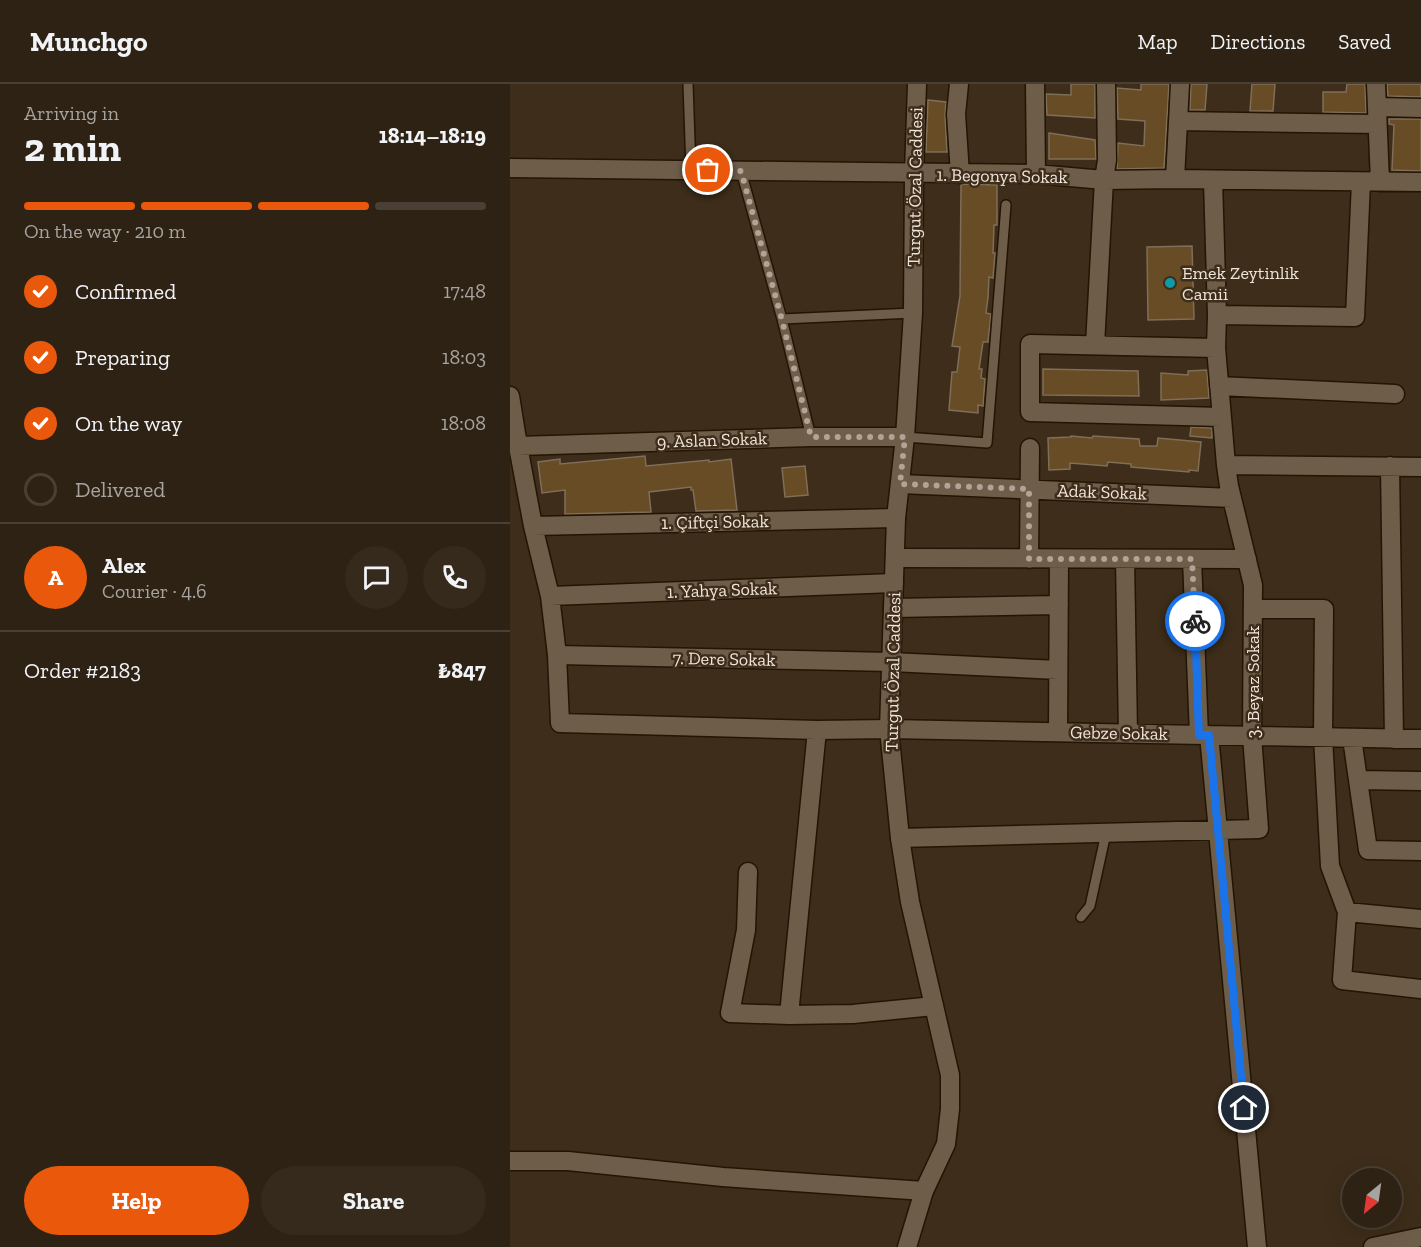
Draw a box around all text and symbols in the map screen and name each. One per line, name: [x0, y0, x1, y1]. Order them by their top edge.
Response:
text: Munchgo: [30, 25, 148, 58]
text: Map: [1138, 29, 1178, 54]
text: Directions: [1211, 29, 1305, 54]
text: Saved: [1338, 29, 1391, 54]
text: Arriving in: [24, 101, 119, 125]
street label: Turgut Özal Caddesi: [903, 107, 927, 267]
text: 18:14–18:19: [379, 122, 486, 149]
text: 2 min: [24, 124, 121, 171]
pin: [682, 144, 733, 195]
icon: bag: [691, 153, 724, 186]
street label: 1. Begonya Sokak: [936, 164, 1068, 188]
text: On the way · 210 m: [24, 219, 186, 243]
place label: Emek Zeytinlik Camii: [1182, 262, 1300, 305]
icon: check: [24, 275, 57, 308]
marker: Emek Zeytinlik Camii: [1163, 276, 1177, 290]
text: Confirmed: [75, 278, 176, 305]
text: 17:48: [443, 279, 486, 303]
icon: check: [24, 341, 57, 374]
text: Preparing: [75, 344, 170, 371]
text: 18:03: [442, 345, 486, 369]
icon: check: [24, 407, 57, 440]
text: On the way: [75, 410, 182, 437]
text: 18:08: [441, 411, 486, 435]
street label: 9. Aslan Sokak: [656, 427, 768, 453]
text: Delivered: [75, 476, 165, 503]
street label: Adak Sokak: [1057, 479, 1148, 505]
street label: 1. Çiftçi Sokak: [661, 510, 770, 534]
button: chat: [345, 546, 408, 609]
button: phone: [423, 546, 486, 609]
text: Alex: [102, 552, 146, 579]
text: A: [48, 564, 63, 591]
street label: 1. Yahya Sokak: [666, 577, 778, 603]
text: Courier · 4.6: [102, 579, 207, 603]
courier: [1165, 591, 1225, 651]
street label: Turgut Özal Caddesi: [881, 592, 905, 752]
icon: bike: [1179, 605, 1212, 638]
street label: 3. Beyaz Sokak: [1242, 625, 1264, 738]
street label: 7. Dere Sokak: [672, 647, 776, 671]
text: Order #2183: [24, 657, 141, 684]
text: ₺847: [438, 657, 486, 684]
street label: Gebze Sokak: [1070, 721, 1169, 745]
pin: [1218, 1082, 1269, 1133]
icon: home: [1227, 1091, 1260, 1124]
button: Help: [24, 1166, 249, 1235]
button: Share: [261, 1166, 486, 1235]
north arrow: [1342, 1168, 1402, 1228]
map controls: [1342, 1168, 1402, 1228]

